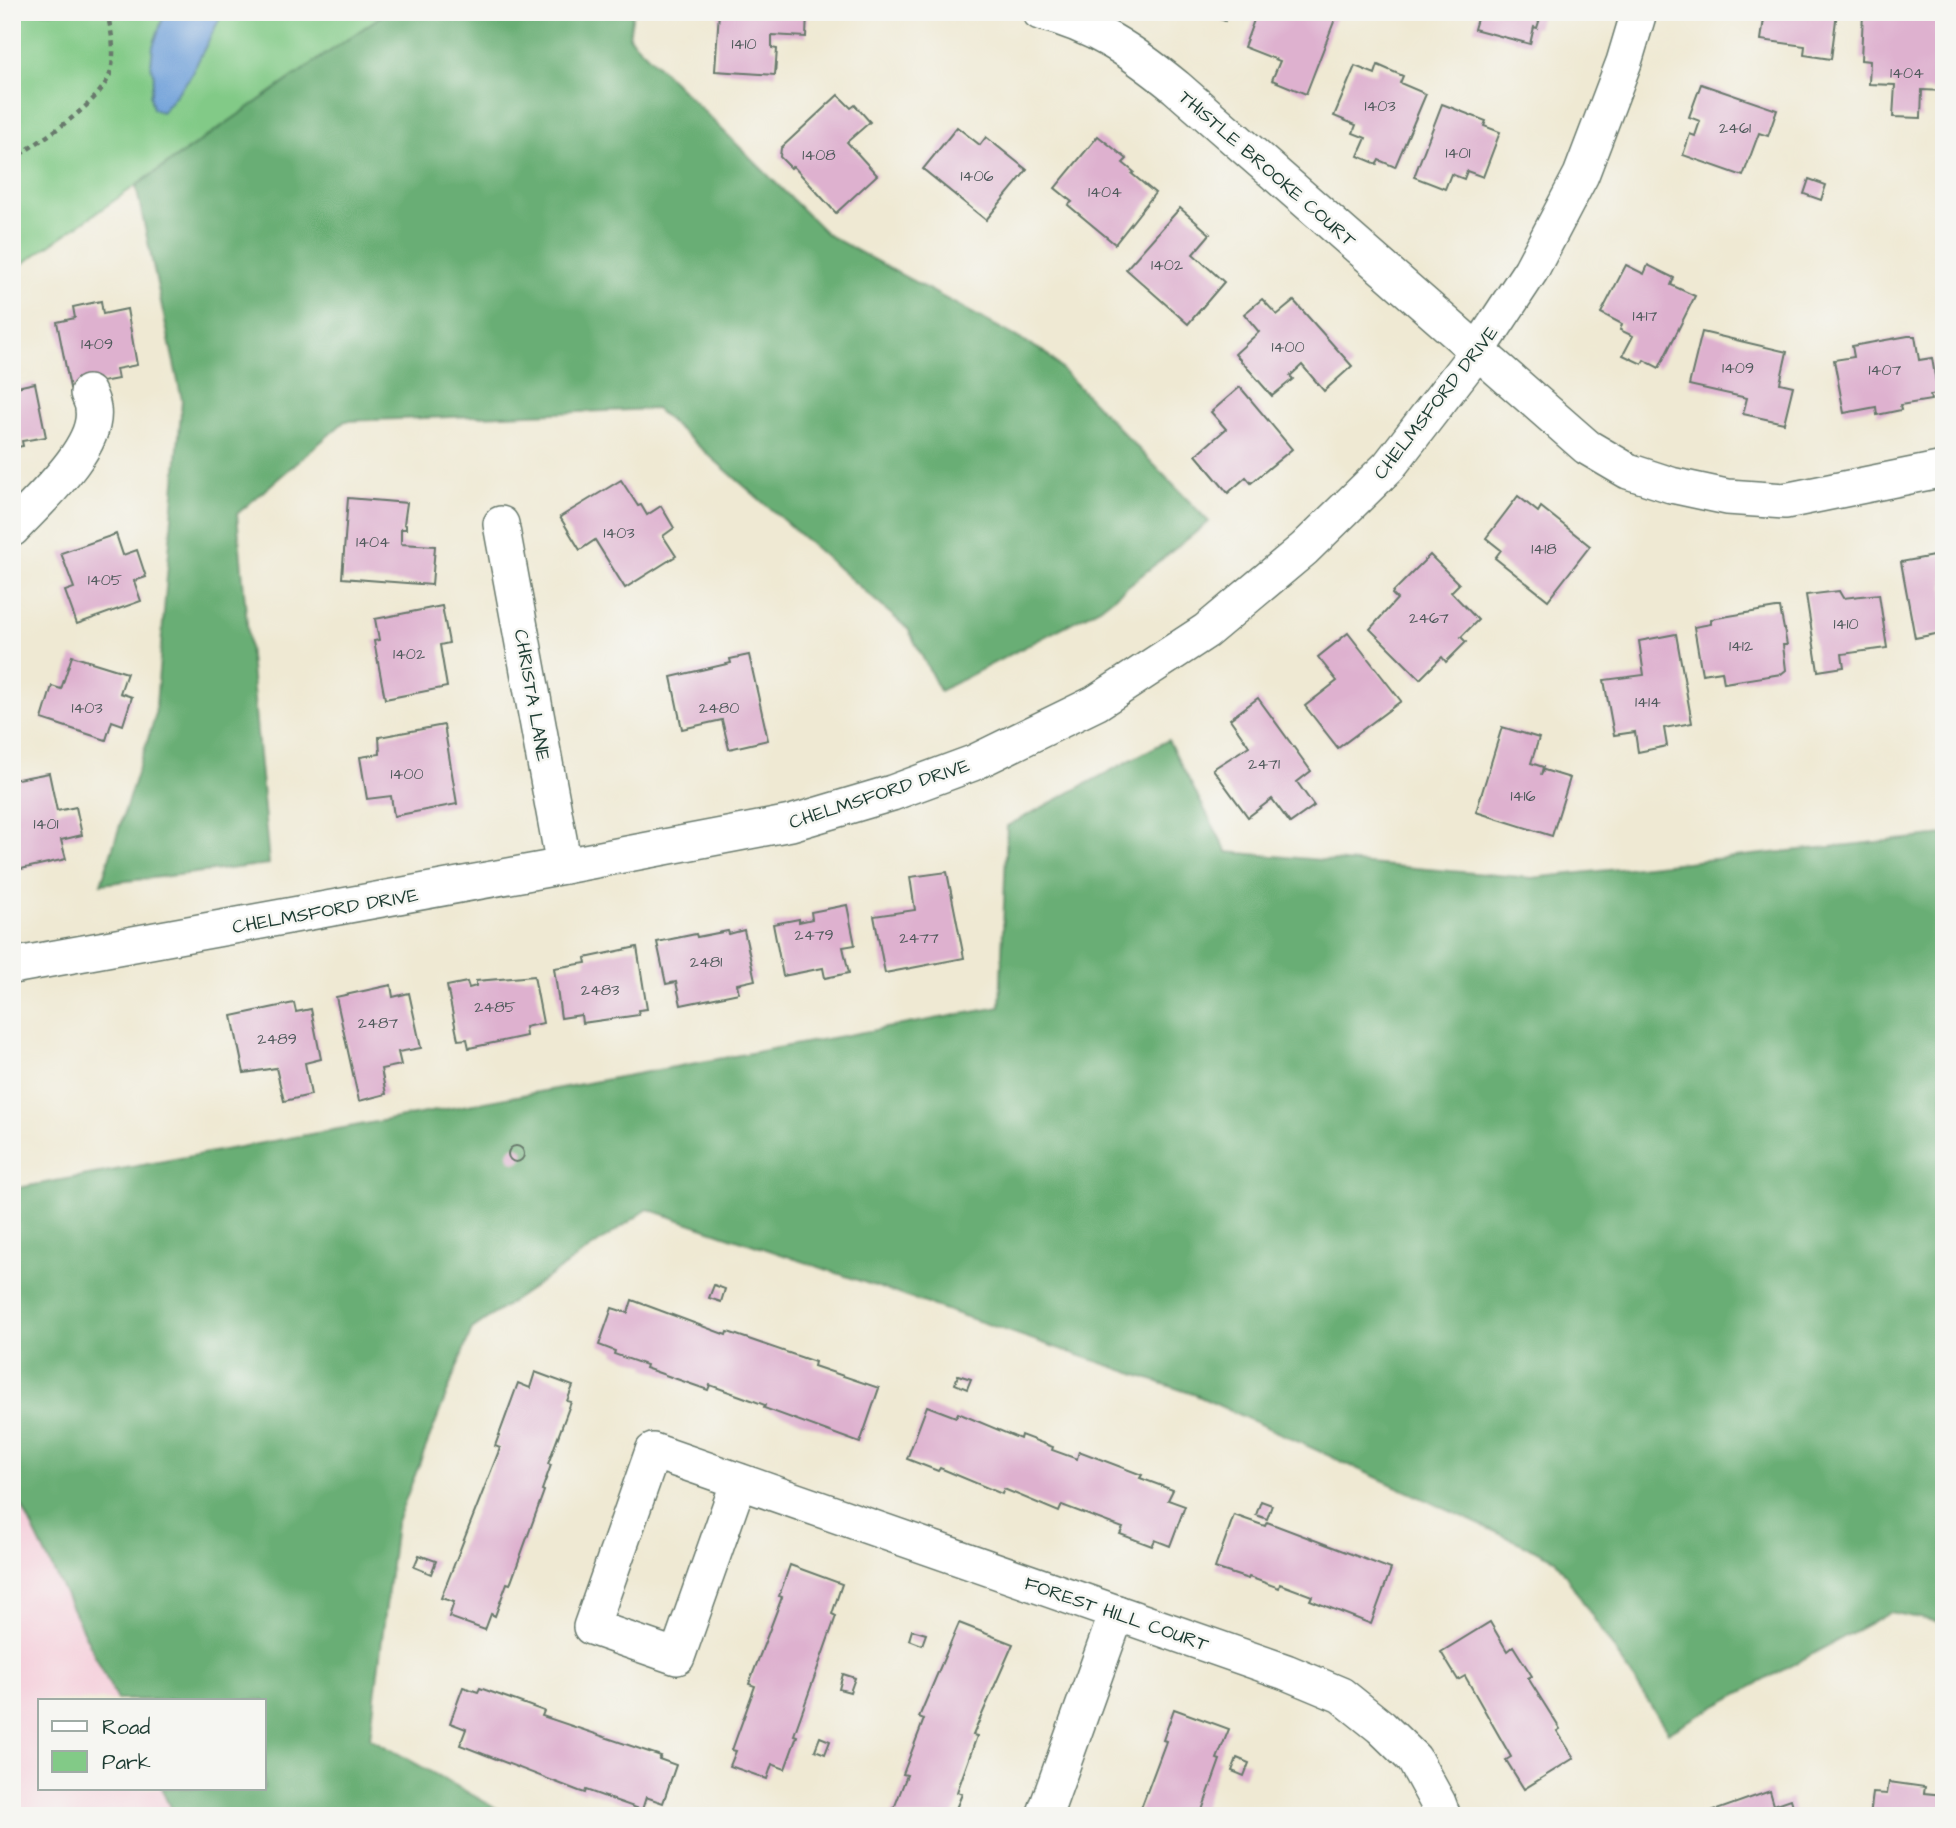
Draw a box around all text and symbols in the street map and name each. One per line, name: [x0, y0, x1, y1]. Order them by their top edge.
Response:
house number: 1410: [731, 33, 757, 55]
house number: 1404: [1890, 62, 1924, 84]
street label: THISTLE BROOKE COURT: [1172, 84, 1362, 254]
house number: 1403: [1364, 95, 1396, 117]
house number: 2461: [1719, 117, 1751, 139]
house number: 1401: [1445, 142, 1471, 164]
house number: 1408: [802, 144, 836, 166]
house number: 1406: [960, 165, 994, 187]
house number: 1404: [1088, 181, 1122, 203]
house number: 1402: [1151, 254, 1183, 276]
house number: 1417: [1633, 305, 1658, 327]
street label: CHELMSFORD DRIVE: [1368, 320, 1505, 486]
house number: 1409: [81, 333, 113, 355]
house number: 1400: [1271, 336, 1305, 358]
house number: 1409: [1722, 357, 1754, 379]
house number: 1407: [1869, 359, 1902, 381]
house number: 1403: [603, 522, 635, 544]
house number: 1404: [356, 531, 390, 553]
house number: 1418: [1531, 538, 1557, 560]
house number: 1405: [88, 569, 123, 591]
house number: 2467: [1409, 607, 1449, 629]
house number: 1410: [1833, 613, 1859, 635]
street label: CHRISTA LANE: [507, 627, 556, 763]
house number: 1412: [1729, 635, 1753, 657]
house number: 1402: [393, 643, 425, 665]
house number: 1414: [1635, 691, 1661, 713]
house number: 1403: [71, 697, 103, 719]
house number: 2480: [699, 697, 739, 719]
street label: CHELMSFORD DRIVE: [786, 752, 973, 836]
house number: 2471: [1248, 753, 1280, 775]
house number: 1400: [390, 763, 424, 785]
house number: 1416: [1510, 785, 1536, 807]
house number: 1401: [33, 813, 59, 835]
street label: CHELMSFORD DRIVE: [230, 882, 420, 941]
house number: 2479: [795, 924, 834, 946]
house number: 2477: [899, 927, 939, 949]
house number: 2481: [690, 951, 722, 973]
house number: 2483: [581, 979, 619, 1001]
house number: 2485: [474, 996, 517, 1018]
house number: 2487: [358, 1012, 398, 1034]
house number: 2489: [257, 1028, 297, 1050]
street label: FOREST HILL COURT: [1021, 1570, 1212, 1659]
legend: [38, 1699, 266, 1790]
text: Road: [102, 1713, 150, 1742]
text: Park: [102, 1748, 151, 1777]

